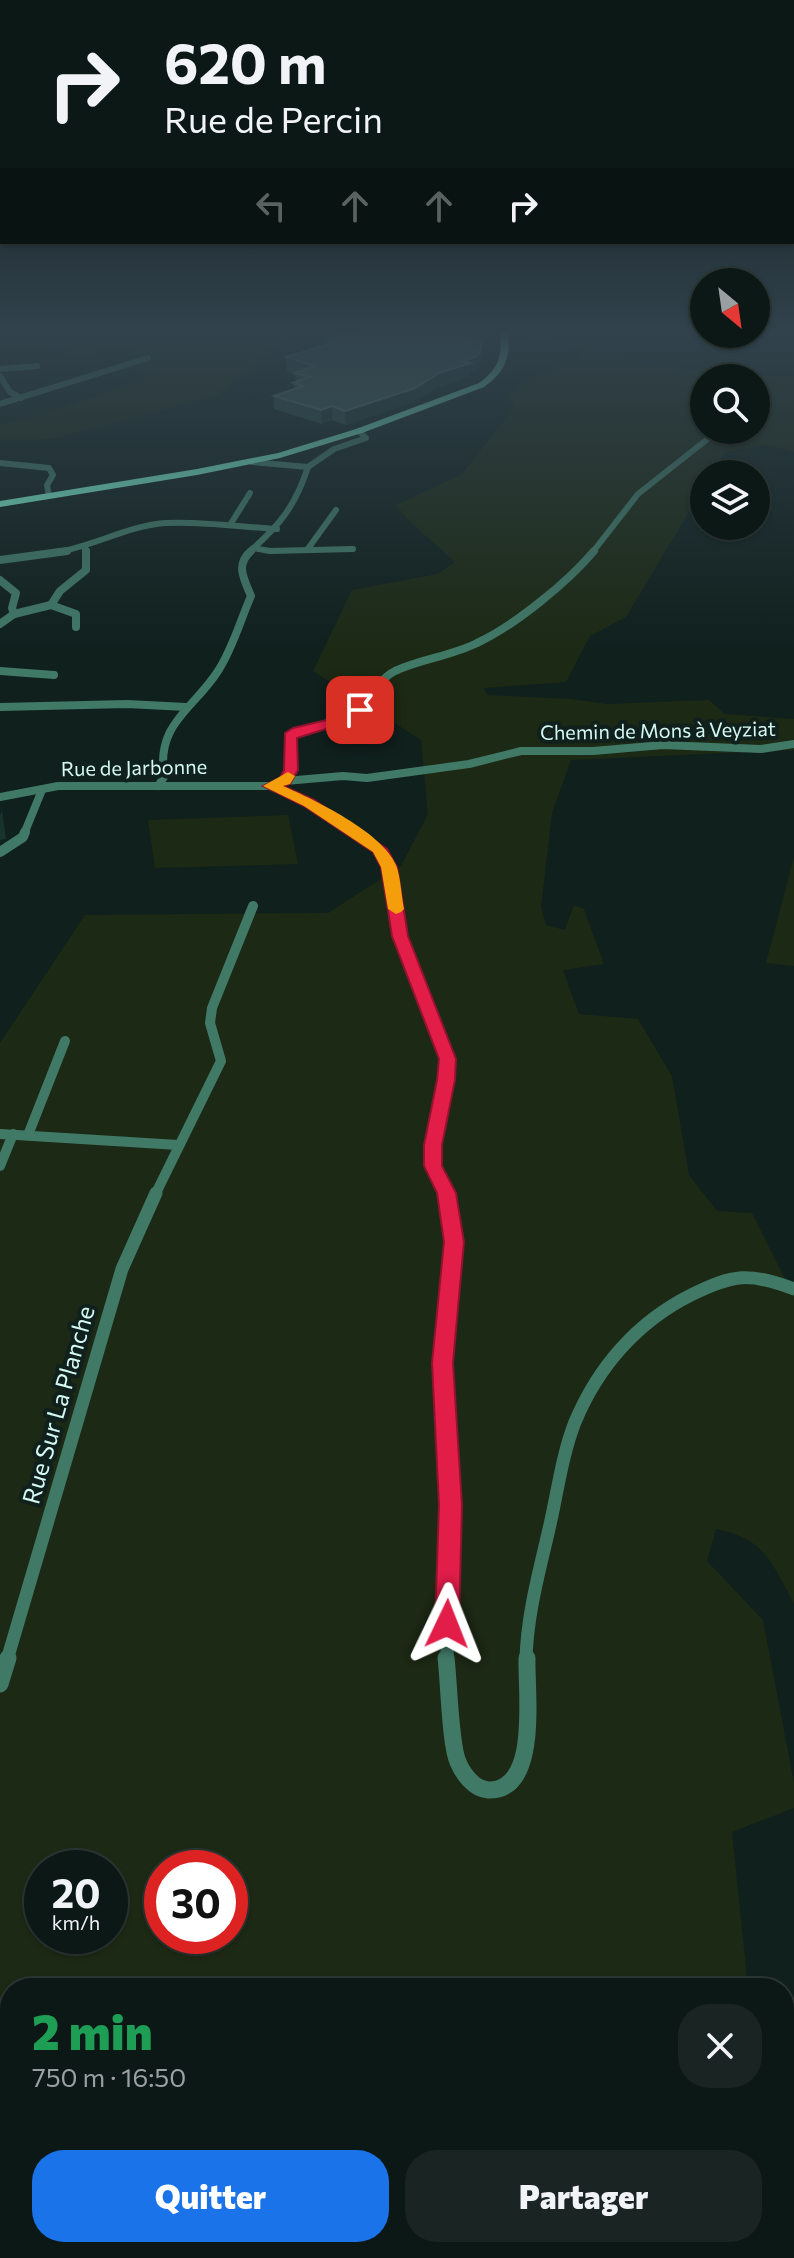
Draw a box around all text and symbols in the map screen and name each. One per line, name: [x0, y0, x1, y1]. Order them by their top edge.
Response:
text: 620 m: [164, 27, 327, 96]
icon: right: [32, 32, 136, 136]
text: Rue de Percin: [164, 96, 383, 140]
icon: left: [249, 184, 293, 228]
icon: ahead: [333, 184, 377, 228]
icon: ahead: [417, 184, 461, 228]
icon: right: [501, 184, 545, 228]
north arrow: [690, 268, 770, 348]
map controls: [690, 268, 770, 540]
button: search: [690, 364, 770, 444]
button: layers: [690, 460, 770, 540]
pin: [326, 676, 394, 744]
icon: arrive: [338, 688, 382, 732]
street label: Chemin de Mons à Veyziat: [540, 716, 776, 744]
street label: Rue de Jarbonne: [61, 754, 207, 780]
street label: Rue Sur La Planche: [15, 1302, 100, 1507]
position arrow: [405, 1582, 489, 1666]
speed limit sign: 30: [144, 1850, 248, 1954]
text: 20: [51, 1867, 101, 1916]
text: km/h: [52, 1910, 100, 1934]
text: 2 min: [32, 2001, 153, 2060]
button: close: [678, 2004, 762, 2088]
text: 750 m · 16:50: [32, 2061, 186, 2092]
button: Quitter: [32, 2150, 389, 2242]
button: Partager: [405, 2150, 762, 2242]

